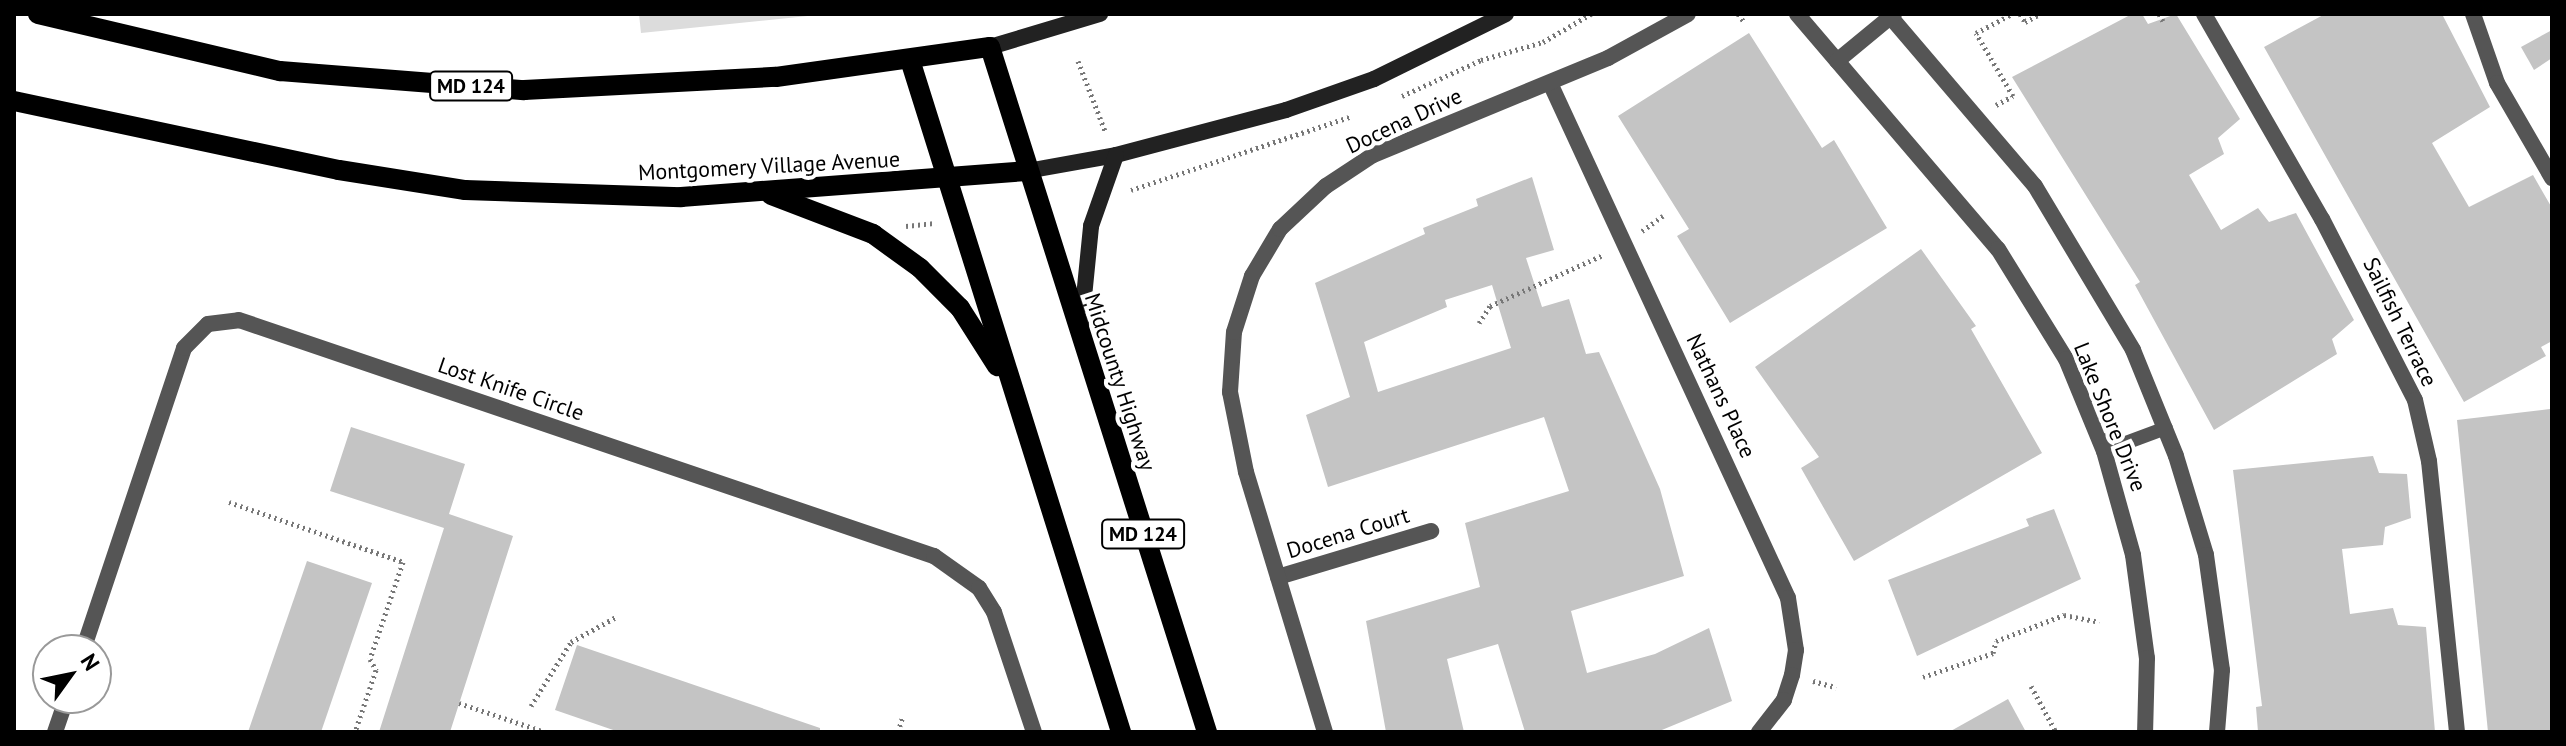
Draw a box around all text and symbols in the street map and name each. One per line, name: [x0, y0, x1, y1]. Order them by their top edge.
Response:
road number: MD 124: [427, 70, 515, 102]
street label: Docena Drive: [1342, 83, 1466, 159]
street label: Montgomery Village Avenue: [636, 146, 902, 186]
street label: Sailfish Terrace: [2357, 253, 2443, 391]
street label: Midcounty Highway: [1079, 290, 1161, 474]
street label: Nathans Place: [1681, 330, 1761, 462]
street label: Lake Shore Drive: [2068, 339, 2152, 495]
street label: Lost Knife Circle: [435, 352, 587, 426]
street label: Docena Court: [1284, 502, 1412, 564]
road number: MD 124: [1099, 518, 1187, 550]
north arrow: [32, 634, 112, 714]
text: N: [75, 648, 106, 676]

